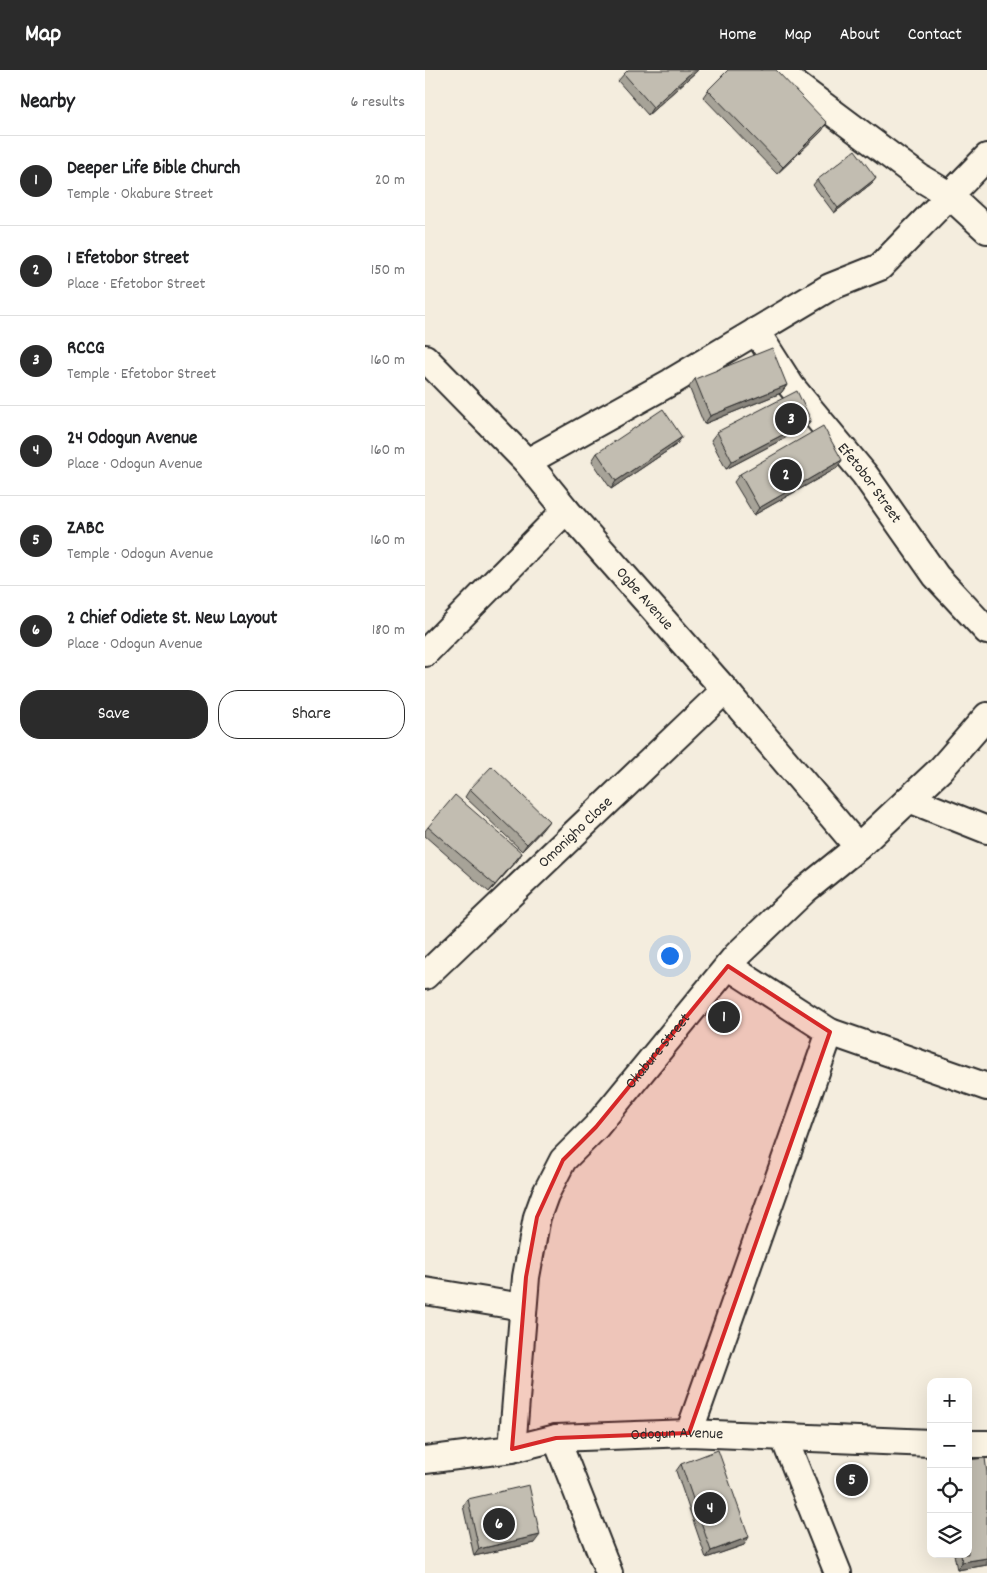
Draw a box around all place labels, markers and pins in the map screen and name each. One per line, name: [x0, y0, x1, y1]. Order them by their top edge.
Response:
pin: 3: [775, 400, 807, 438]
pin: 2: [770, 456, 802, 494]
pin: 1: [708, 998, 740, 1036]
pin: 5: [836, 1461, 868, 1499]
pin: 4: [694, 1489, 726, 1527]
pin: 6: [483, 1505, 515, 1543]

